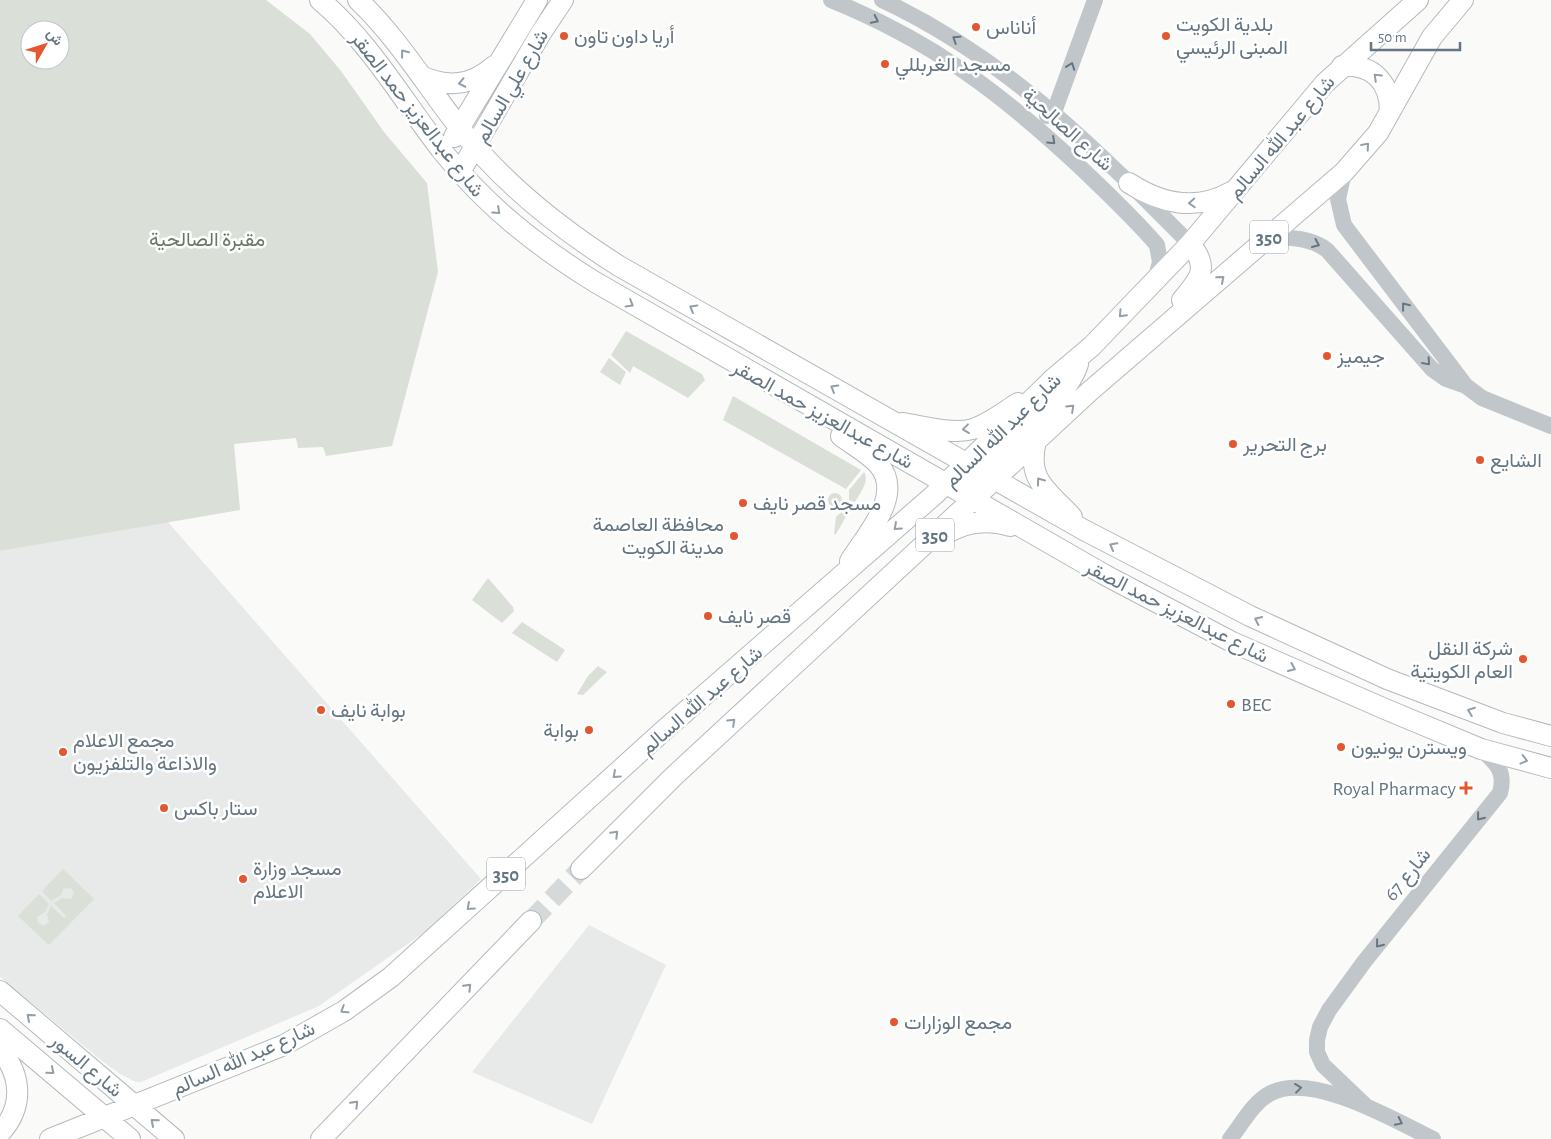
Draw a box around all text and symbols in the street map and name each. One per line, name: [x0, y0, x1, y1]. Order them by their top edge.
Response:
one-way arrow: [870, 13, 879, 23]
place label: بلدية الكويت المبنى الرئيسي: [1176, 15, 1288, 64]
place label: أناناس: [986, 16, 1037, 39]
north arrow: [20, 20, 70, 70]
scale bar: [1371, 20, 1460, 52]
marker: أناناس: [970, 21, 982, 33]
place label: أريا داون تاون: [574, 25, 675, 49]
street label: شارع علي السالم: [471, 26, 558, 150]
text: ش: [43, 27, 65, 49]
street label: شارع عبدالعزيز حمد الصقر: [344, 28, 488, 203]
marker: أريا داون تاون: [558, 30, 570, 42]
marker: بلدية الكويت المبنى الرئيسي: [1160, 30, 1172, 42]
text: 50 m: [1378, 30, 1407, 45]
one-way arrow: [952, 36, 961, 46]
one-way arrow: [401, 50, 409, 59]
place label: مسجد الغربللي: [895, 55, 1011, 81]
marker: مسجد الغربللي: [879, 58, 891, 70]
one-way arrow: [1065, 62, 1075, 71]
street label: شارع عبد الله السالم: [1222, 70, 1341, 205]
one-way arrow: [1374, 74, 1383, 83]
one-way arrow: [458, 77, 467, 88]
street label: شارع الصالحية: [1016, 84, 1116, 177]
one-way arrow: [1046, 135, 1055, 144]
one-way arrow: [1361, 142, 1370, 151]
one-way arrow: [1187, 198, 1195, 208]
one-way arrow: [491, 205, 500, 214]
road number: 350: [1250, 220, 1288, 253]
park label: مقبرة الصالحية: [149, 230, 265, 252]
one-way arrow: [1311, 237, 1320, 248]
one-way arrow: [1215, 275, 1224, 284]
one-way arrow: [624, 297, 633, 307]
one-way arrow: [1402, 303, 1410, 312]
one-way arrow: [689, 304, 698, 314]
one-way arrow: [1119, 308, 1128, 317]
place label: جيميز: [1336, 347, 1385, 369]
marker: جيميز: [1321, 350, 1333, 362]
street label: شارع عبدالعزيز حمد الصقر: [727, 356, 916, 475]
one-way arrow: [1421, 356, 1429, 365]
street label: شارع عبد الله السالم: [938, 368, 1067, 494]
one-way arrow: [830, 385, 839, 395]
one-way arrow: [1066, 405, 1075, 414]
one-way arrow: [961, 423, 969, 434]
place label: برج التحرير: [1242, 435, 1327, 458]
marker: برج التحرير: [1227, 438, 1239, 450]
place label: الشايع: [1490, 451, 1542, 474]
marker: الشايع: [1474, 454, 1486, 466]
one-way arrow: [1037, 477, 1046, 487]
place label: مسجد قصر نايف: [753, 494, 881, 516]
marker: مسجد قصر نايف: [737, 497, 749, 509]
place label: محافظة العاصمة مدينة الكويت: [593, 515, 724, 560]
road number: 350: [916, 518, 954, 552]
one-way arrow: [894, 522, 903, 531]
marker: محافظة العاصمة مدينة الكويت: [728, 530, 740, 542]
one-way arrow: [1109, 542, 1118, 552]
street label: شارع عبدالعزيز حمد الصقر: [1079, 556, 1272, 670]
place label: قصر نايف: [718, 607, 791, 629]
marker: قصر نايف: [702, 610, 714, 622]
one-way arrow: [1254, 616, 1263, 626]
place label: شركة النقل العام الكويتية: [1410, 639, 1513, 684]
street label: شارع عبد الله السالم: [635, 640, 768, 761]
marker: شركة النقل العام الكويتية: [1517, 653, 1529, 665]
one-way arrow: [1287, 662, 1296, 673]
place label: BEC: [1241, 695, 1271, 715]
marker: BEC: [1225, 698, 1237, 710]
place label: بوابة نايف: [331, 701, 406, 723]
marker: بوابة نايف: [315, 704, 327, 716]
one-way arrow: [1467, 707, 1476, 717]
one-way arrow: [727, 719, 736, 728]
place label: بوابة: [543, 721, 579, 743]
marker: بوابة: [583, 724, 595, 736]
place label: مجمع الاعلام والاذاعة والتلفزيون: [73, 731, 217, 776]
place label: ويسترن يونيون: [1351, 738, 1467, 760]
marker: ويسترن يونيون: [1335, 741, 1347, 753]
marker: مجمع الاعلام والاذاعة والتلفزيون: [57, 746, 69, 758]
one-way arrow: [1519, 755, 1527, 765]
one-way arrow: [613, 769, 622, 778]
place label: Royal Pharmacy: [1333, 779, 1456, 799]
marker: Royal Pharmacy: [1460, 782, 1472, 794]
place label: ستار باكس: [174, 799, 258, 821]
marker: ستار باكس: [158, 802, 170, 814]
one-way arrow: [1478, 811, 1486, 820]
one-way arrow: [609, 831, 618, 840]
street label: شارع 67: [1381, 845, 1437, 907]
road number: 350: [487, 858, 525, 891]
place label: مسجد وزارة الاعلام: [253, 859, 342, 904]
marker: مسجد وزارة الاعلام: [237, 873, 249, 885]
one-way arrow: [467, 901, 476, 910]
one-way arrow: [1376, 938, 1384, 947]
one-way arrow: [462, 983, 471, 992]
one-way arrow: [341, 1004, 350, 1013]
one-way arrow: [27, 1013, 36, 1022]
place label: مجمع الوزارات: [904, 1013, 1012, 1036]
street label: شارع عبد الله السالم: [168, 1016, 319, 1102]
marker: مجمع الوزارات: [888, 1016, 900, 1028]
street label: شارع السور: [44, 1030, 126, 1104]
one-way arrow: [45, 1066, 54, 1074]
one-way arrow: [1293, 1084, 1302, 1094]
one-way arrow: [349, 1101, 358, 1110]
one-way arrow: [1394, 1116, 1403, 1126]
one-way arrow: [151, 1118, 160, 1127]

